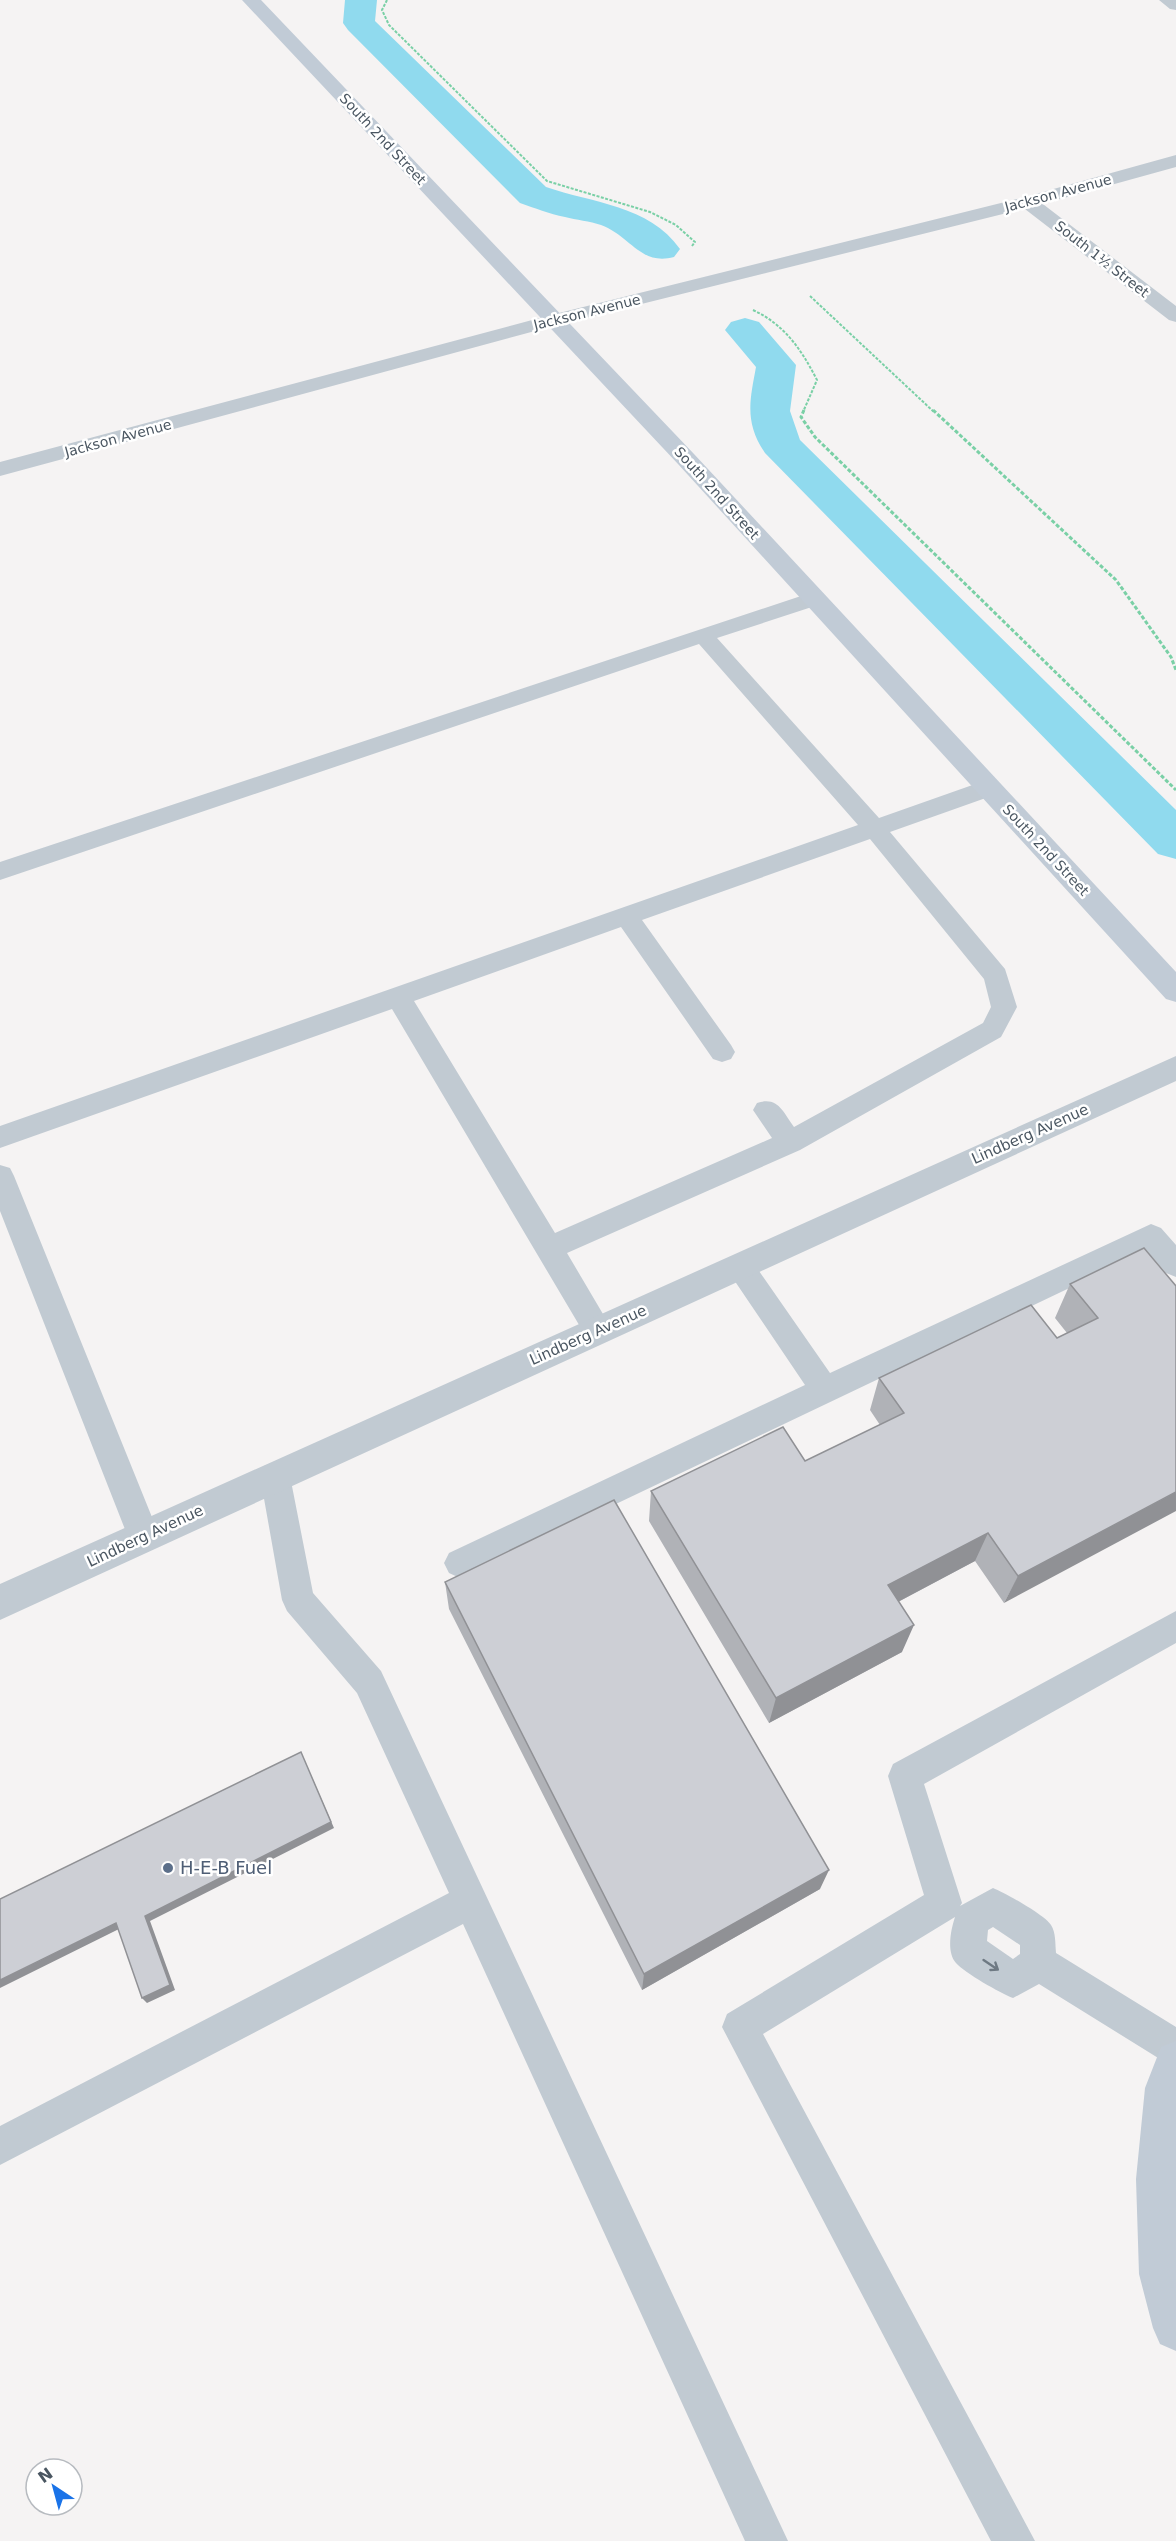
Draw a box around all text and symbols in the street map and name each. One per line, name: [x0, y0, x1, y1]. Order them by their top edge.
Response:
street label: South 2nd Street: [337, 90, 430, 188]
street label: Jackson Avenue: [1002, 171, 1113, 215]
street label: South 1½ Street: [1052, 217, 1152, 301]
street label: Jackson Avenue: [531, 291, 642, 333]
street label: Jackson Avenue: [62, 416, 173, 460]
street label: South 2nd Street: [671, 444, 763, 543]
street label: South 2nd Street: [1000, 801, 1093, 899]
street label: Lindberg Avenue: [969, 1100, 1091, 1168]
street label: Lindberg Avenue: [527, 1301, 649, 1369]
street label: Lindberg Avenue: [84, 1501, 206, 1571]
place label: H-E-B Fuel: [180, 1857, 272, 1878]
marker: H-E-B Fuel: [161, 1861, 175, 1875]
one-way arrow: [982, 1959, 999, 1971]
north arrow: [24, 2457, 84, 2517]
text: N: [34, 2464, 56, 2487]

